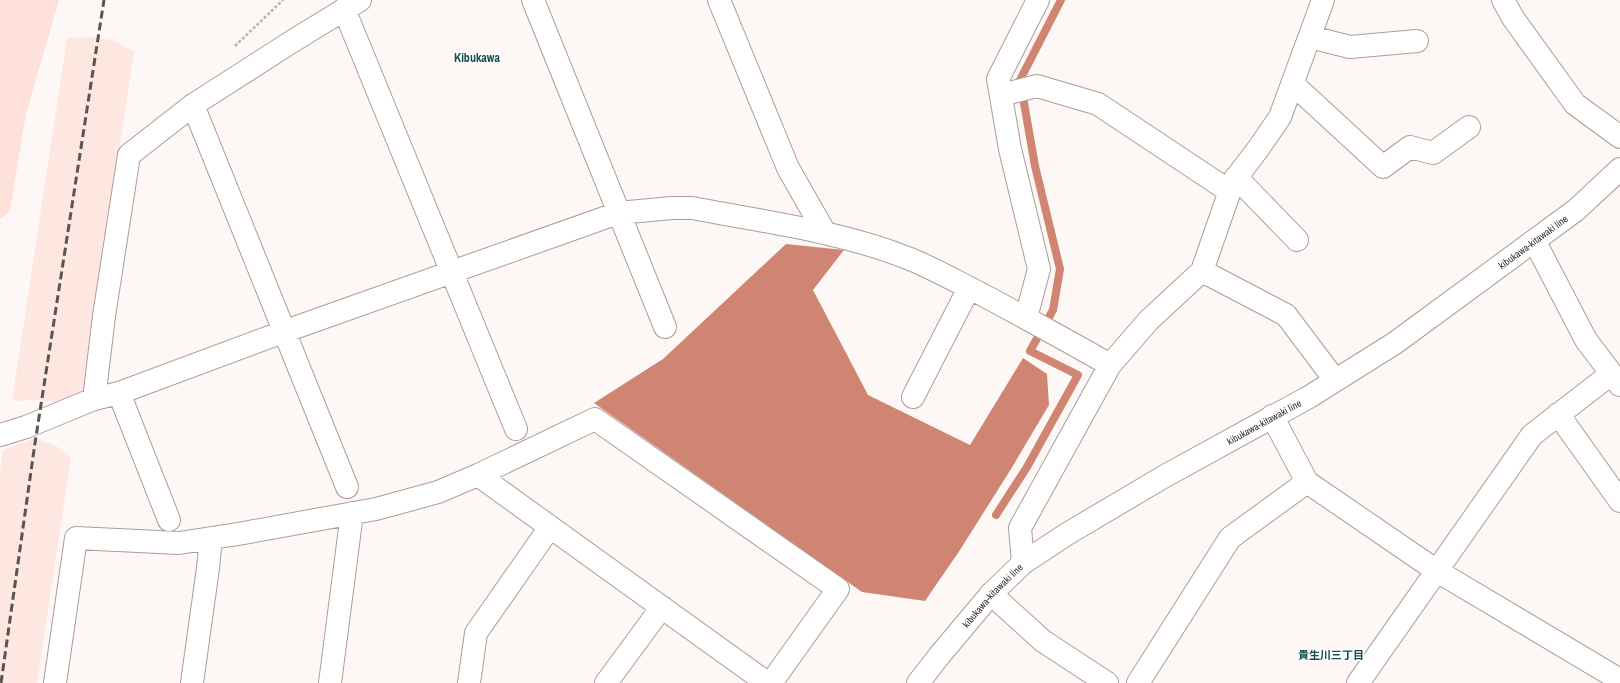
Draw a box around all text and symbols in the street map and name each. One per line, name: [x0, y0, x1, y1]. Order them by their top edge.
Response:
district label: Kibukawa: [454, 50, 500, 66]
street label: kibukawa-kitawaki line: [1495, 212, 1570, 272]
street label: kibukawa-kitawaki line: [1224, 396, 1304, 447]
street label: kibukawa-kitawaki line: [959, 560, 1026, 630]
district label: 貴生川三丁目: [1298, 648, 1364, 662]

